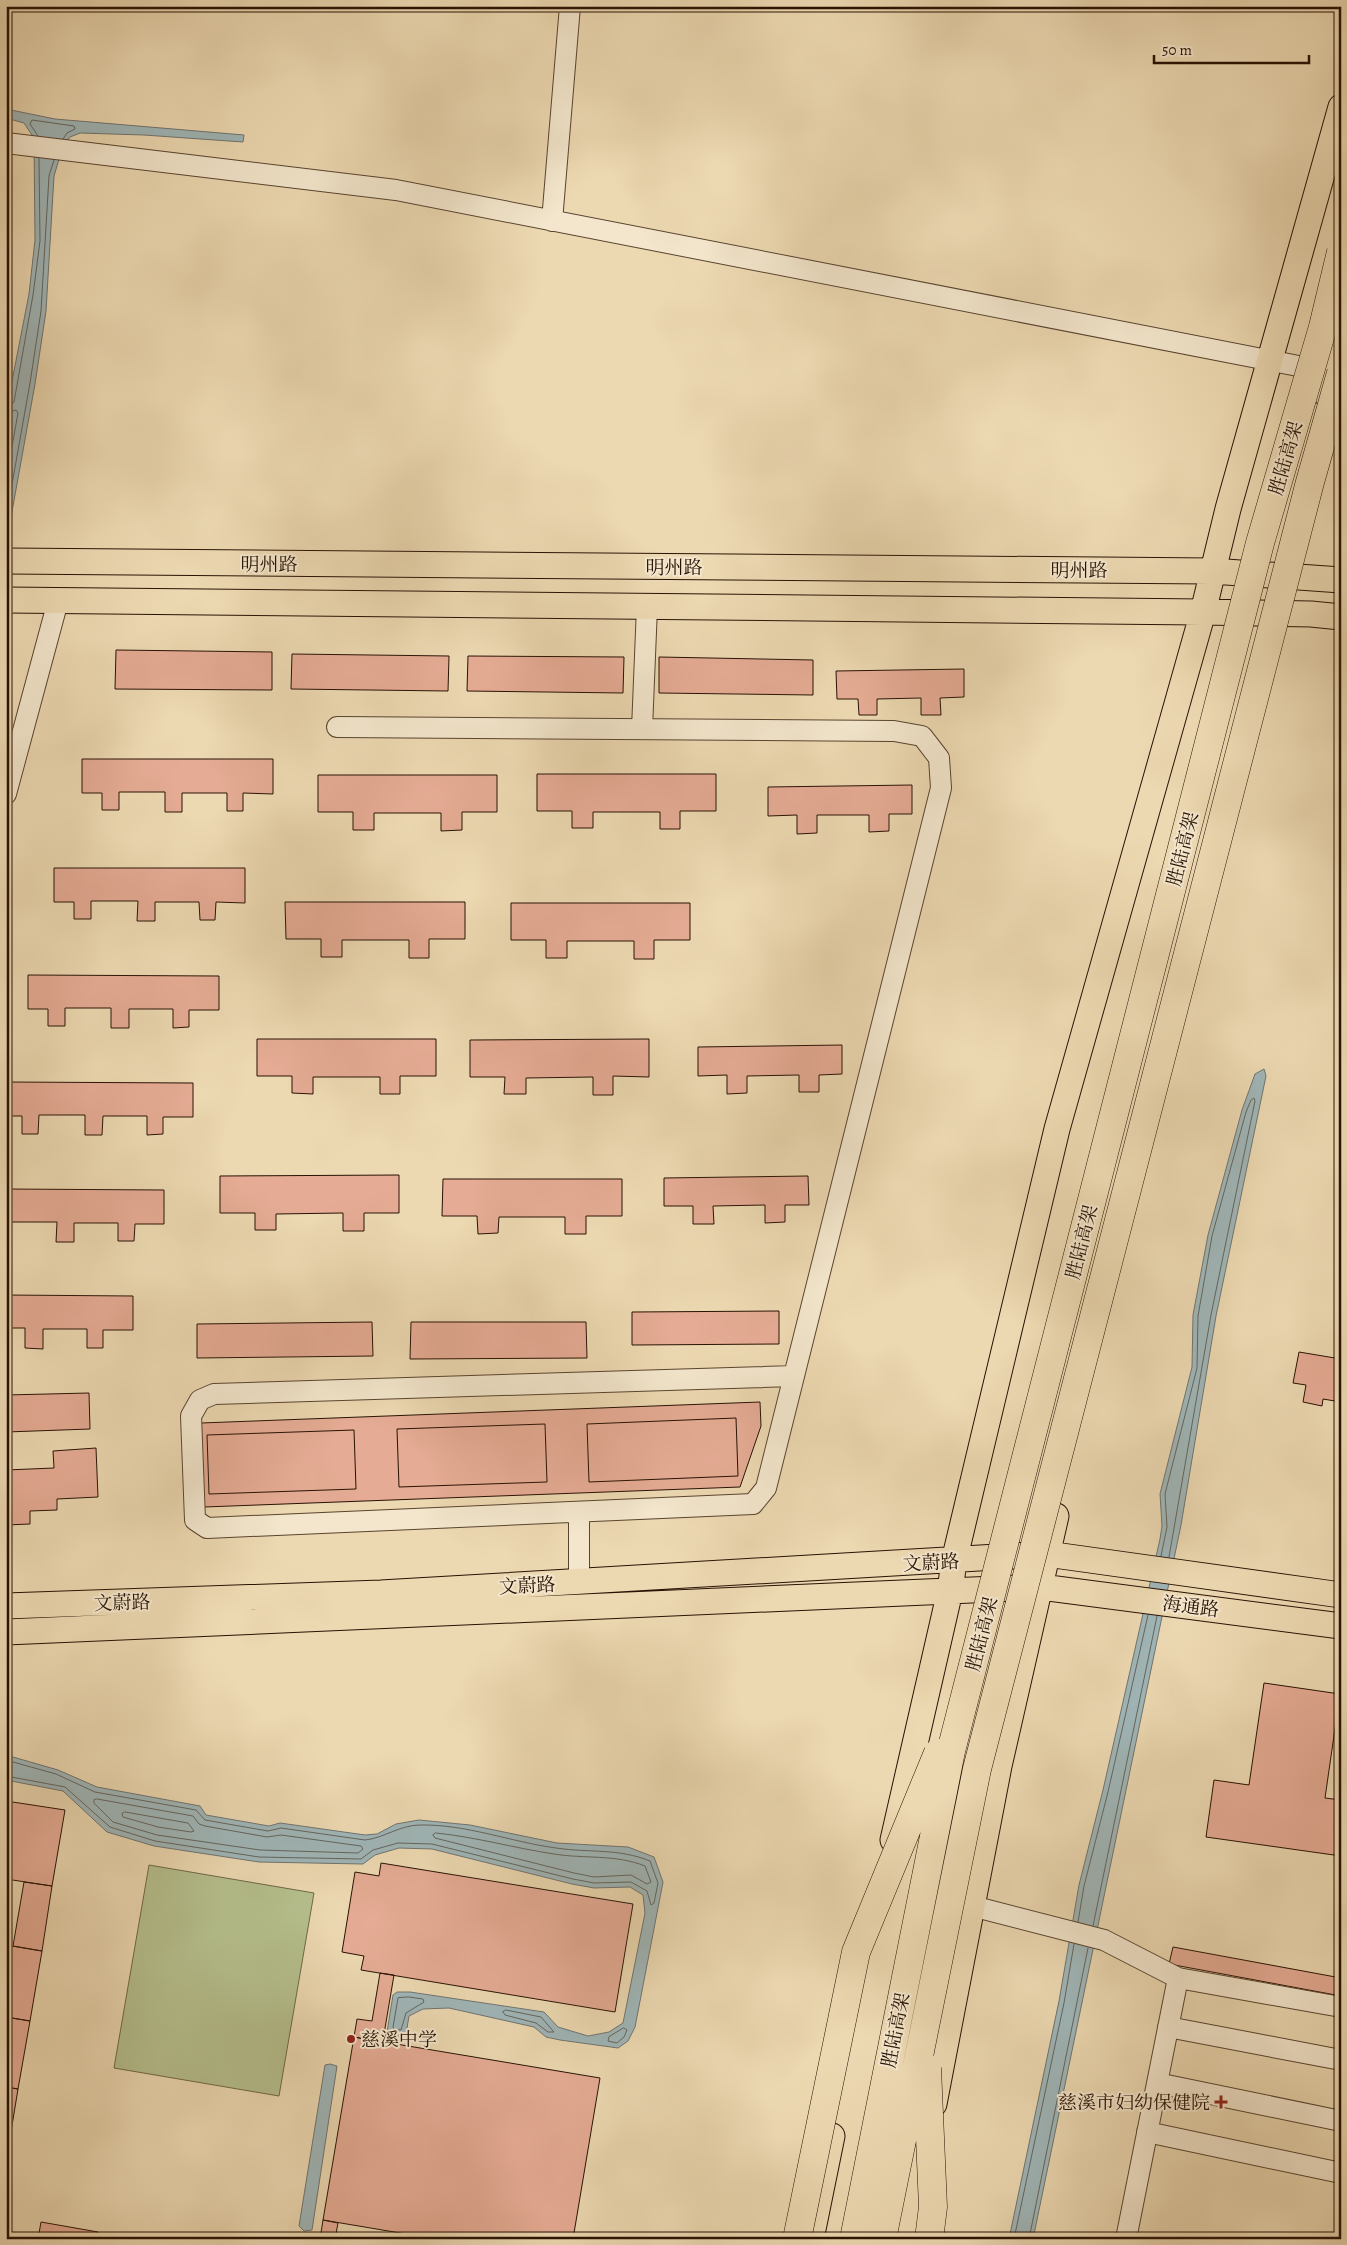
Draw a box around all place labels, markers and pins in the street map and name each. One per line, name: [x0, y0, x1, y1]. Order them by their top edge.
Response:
place label: 慈溪中学: [361, 2027, 437, 2053]
marker: 慈溪中学: [345, 2033, 357, 2045]
place label: 慈溪市妇幼保健院: [1058, 2090, 1210, 2116]
marker: 慈溪市妇幼保健院: [1214, 2095, 1228, 2109]

